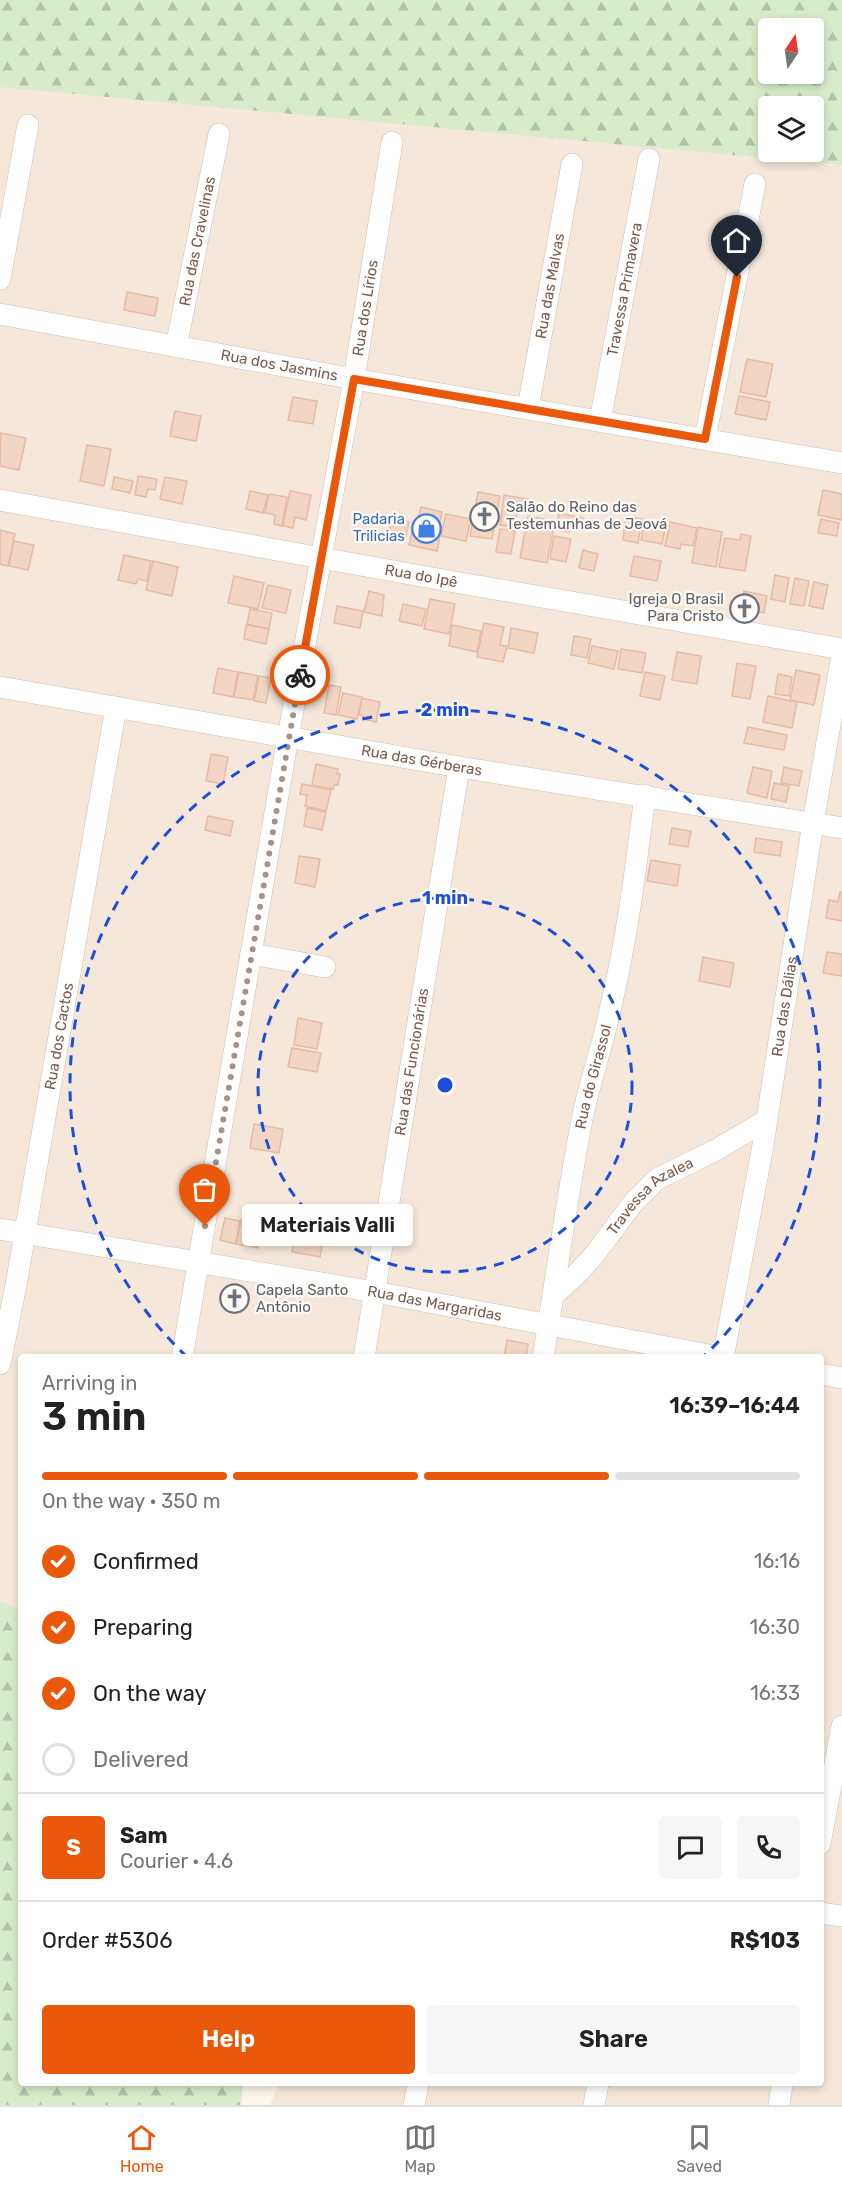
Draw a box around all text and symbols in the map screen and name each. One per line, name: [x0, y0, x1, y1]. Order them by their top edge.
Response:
north arrow: [758, 18, 824, 84]
map controls: [758, 18, 824, 162]
button: layers: [758, 96, 824, 162]
street label: Rua das Cravelinas: [176, 174, 219, 308]
pin: [711, 215, 762, 277]
street label: Travessa Primavera: [603, 221, 646, 358]
icon: home: [720, 224, 753, 257]
street label: Rua das Malvas: [532, 231, 568, 340]
street label: Rua dos Lírios: [349, 258, 382, 357]
street label: Rua dos Jasmins: [219, 346, 340, 385]
place label: Salão do Reino das Testemunhas de Jeová: [506, 498, 667, 533]
church icon: Salão do Reino das Testemunhas de Jeová: [469, 500, 501, 532]
place label: Padaria Trilicias: [352, 510, 405, 545]
shop icon: Padaria Trilicias: [410, 512, 442, 544]
street label: Rua do Ipê: [383, 561, 459, 591]
place label: Igreja O Brasil Para Cristo: [629, 590, 724, 625]
church icon: Igreja O Brasil Para Cristo: [729, 592, 761, 624]
courier: [270, 645, 330, 705]
icon: bike: [284, 659, 317, 692]
text: 2 min: [421, 699, 469, 721]
street label: Rua das Gérberas: [360, 741, 484, 780]
text: 1 min: [422, 887, 468, 909]
street label: Rua das Dálias: [768, 955, 801, 1058]
street label: Rua dos Cactos: [41, 981, 77, 1091]
street label: Rua das Funcionárias: [391, 986, 432, 1137]
street label: Rua do Girassol: [571, 1023, 615, 1130]
centre of rings: [435, 1075, 455, 1095]
street label: Travessa Azalea: [603, 1154, 696, 1239]
pin: [179, 1164, 230, 1226]
icon: bag: [188, 1173, 221, 1206]
callout: Materiais Valli: [241, 1205, 412, 1247]
text: Materiais Valli: [260, 1213, 395, 1237]
place label: Capela Santo Antônio: [256, 1281, 348, 1316]
street label: Rua das Margaridas: [366, 1282, 504, 1325]
church icon: Capela Santo Antônio: [219, 1283, 251, 1315]
text: Arriving in: [42, 1371, 137, 1395]
text: 16:39–16:44: [669, 1392, 800, 1419]
text: 3 min: [42, 1394, 147, 1440]
text: On the way · 350 m: [42, 1489, 221, 1513]
icon: check: [42, 1545, 75, 1578]
text: Confirmed: [93, 1548, 199, 1575]
text: 16:16: [754, 1549, 800, 1573]
icon: check: [42, 1611, 75, 1644]
text: Preparing: [93, 1614, 193, 1641]
text: 16:30: [750, 1615, 800, 1639]
icon: check: [42, 1677, 75, 1710]
text: On the way: [93, 1680, 207, 1707]
text: 16:33: [750, 1681, 800, 1705]
text: Delivered: [93, 1746, 189, 1773]
button: chat: [659, 1816, 722, 1879]
button: phone: [737, 1816, 800, 1879]
text: Sam: [120, 1822, 168, 1849]
text: S: [66, 1834, 81, 1861]
text: Courier · 4.6: [120, 1849, 233, 1873]
text: Order #5306: [42, 1927, 173, 1954]
text: R$103: [730, 1927, 800, 1954]
button: Help: [42, 2005, 415, 2074]
button: Share: [427, 2005, 800, 2074]
tab: Home: [120, 2121, 164, 2176]
tab: Map: [404, 2121, 437, 2176]
tab: Saved: [676, 2121, 722, 2176]

